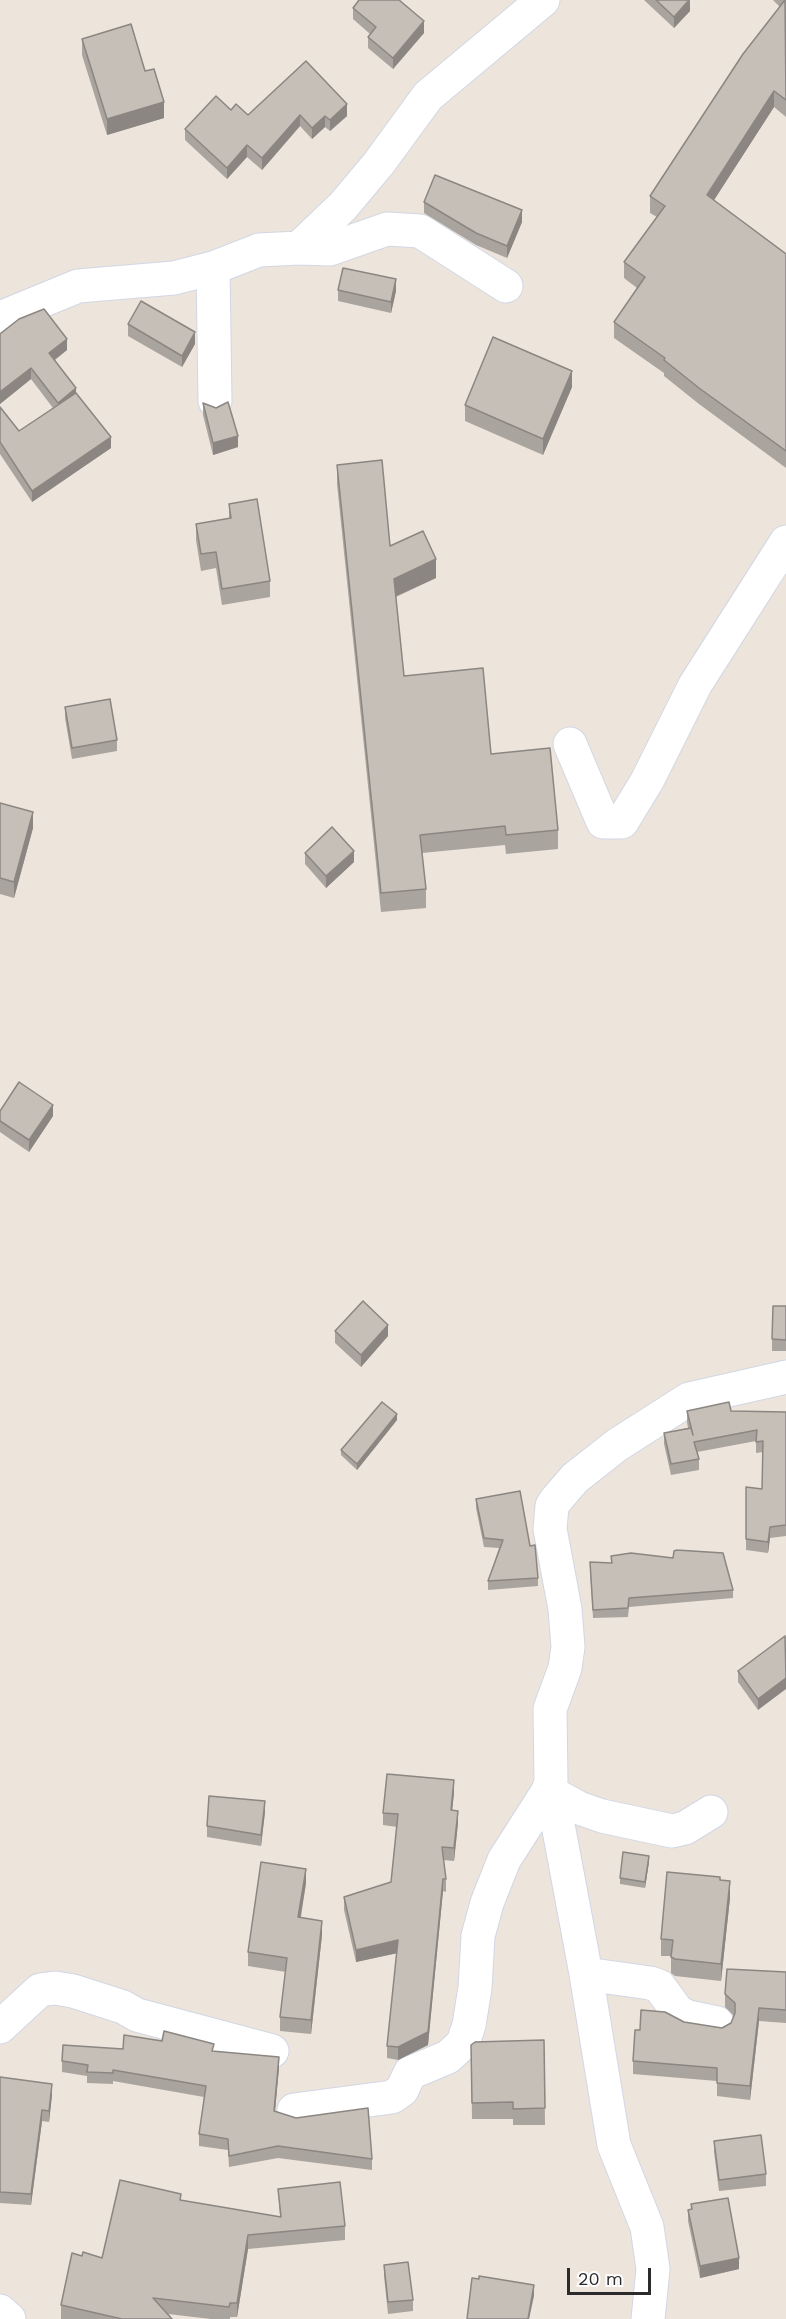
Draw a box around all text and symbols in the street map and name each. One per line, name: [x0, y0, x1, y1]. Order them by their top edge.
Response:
scale bar: [570, 2256, 654, 2294]
text: 20 m: [578, 2268, 623, 2289]

